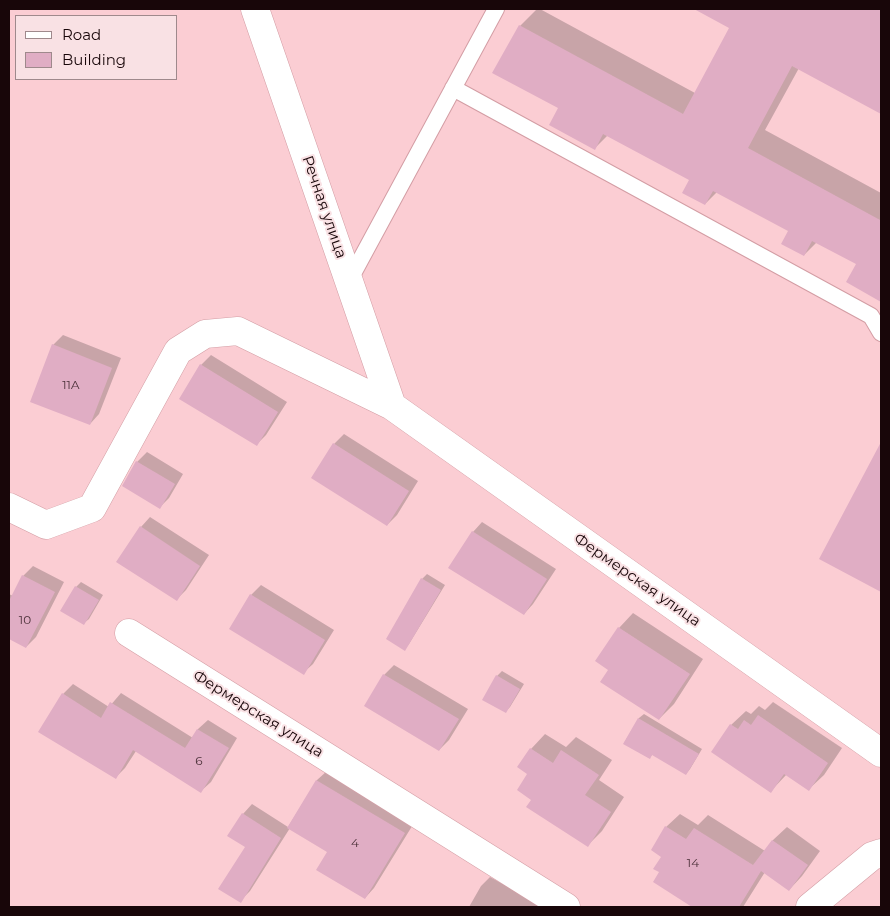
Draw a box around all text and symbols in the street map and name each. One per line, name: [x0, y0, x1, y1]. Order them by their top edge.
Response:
legend: [15, 15, 178, 80]
text: Road: [62, 25, 101, 44]
text: Building: [62, 50, 126, 69]
street label: Речная улица: [298, 153, 350, 261]
house number: 11А: [62, 378, 80, 392]
street label: Фермерская улица: [570, 530, 704, 630]
house number: 10: [19, 613, 31, 627]
street label: Фермерская улица: [189, 667, 327, 761]
house number: 6: [195, 754, 203, 768]
house number: 4: [351, 836, 359, 850]
house number: 14: [687, 856, 699, 870]

